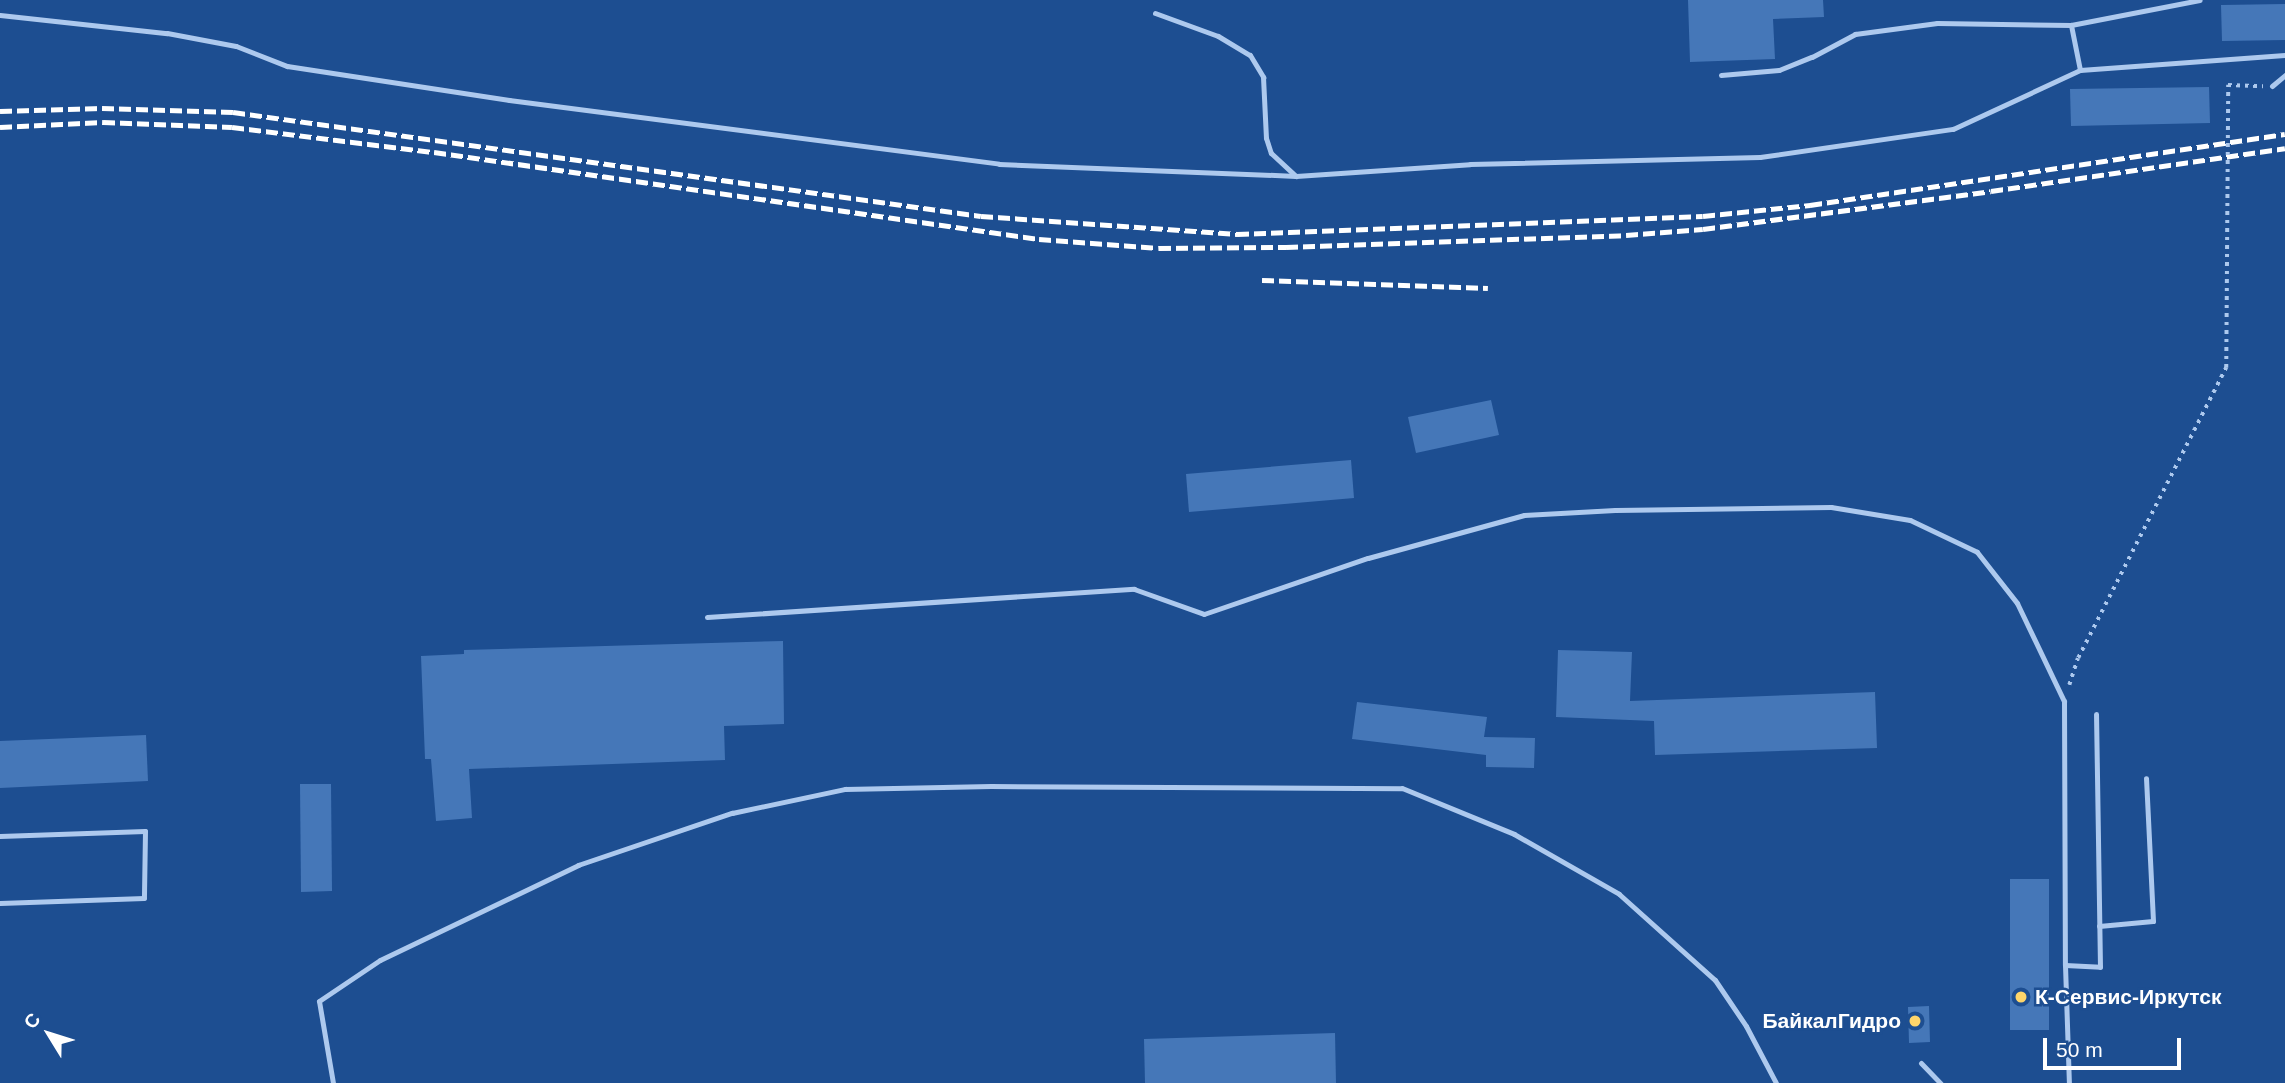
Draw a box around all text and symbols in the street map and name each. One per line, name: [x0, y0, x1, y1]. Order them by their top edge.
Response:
place label: К-Сервис-Иркутск: [2035, 984, 2222, 1010]
marker: К-Сервис-Иркутск: [2013, 989, 2029, 1005]
north arrow: [14, 999, 84, 1069]
place label: БайкалГидро: [1763, 1008, 1901, 1034]
text: С: [20, 1009, 45, 1033]
marker: БайкалГидро: [1907, 1013, 1923, 1029]
scale bar: [2047, 1024, 2185, 1068]
text: 50 m: [2056, 1038, 2103, 1061]

